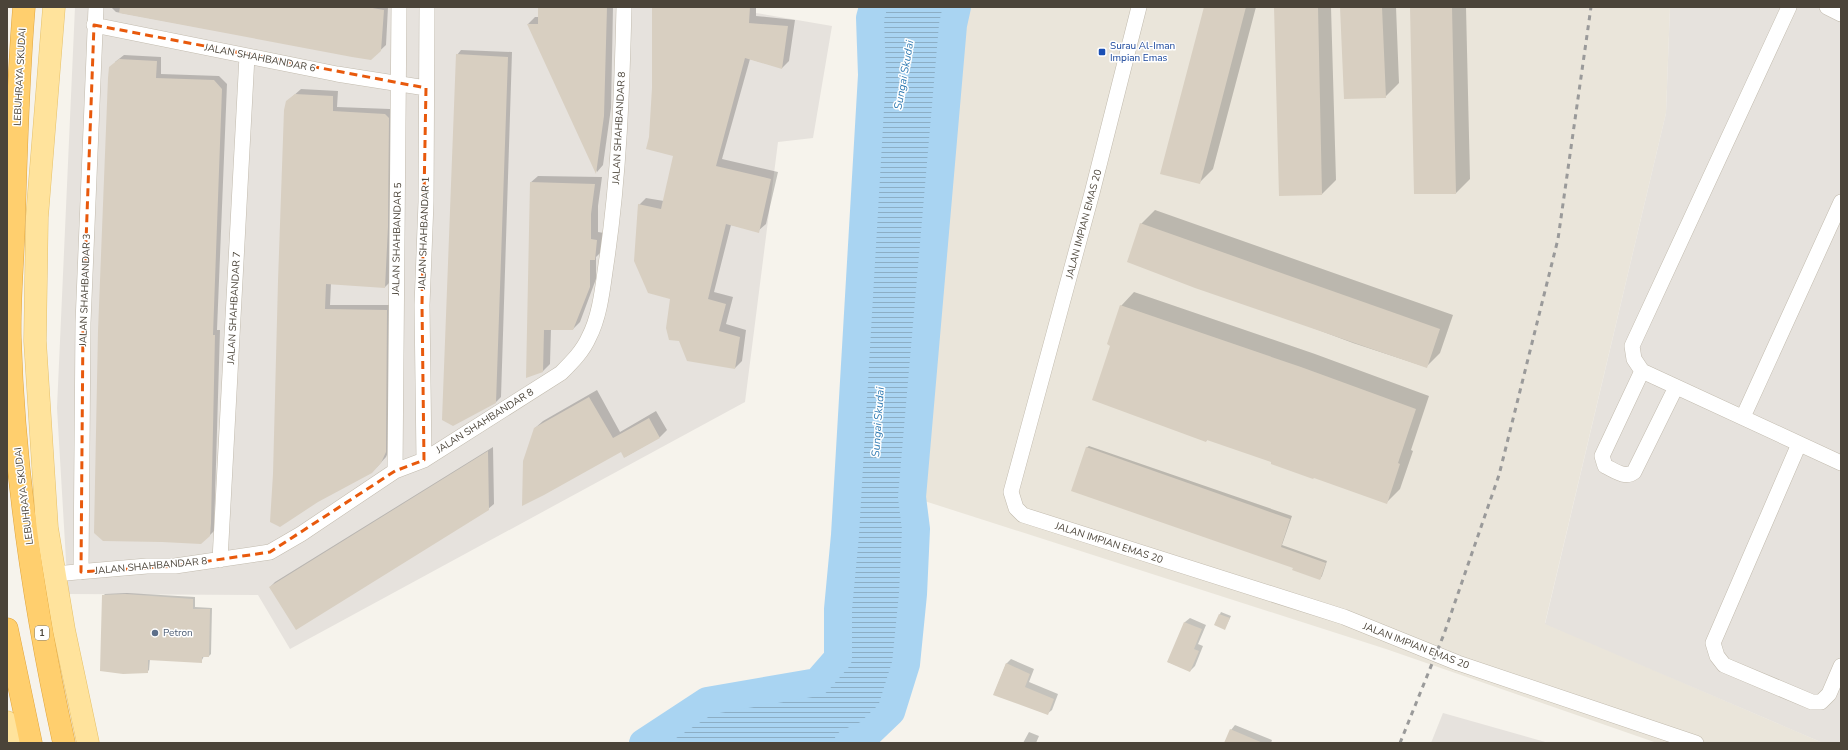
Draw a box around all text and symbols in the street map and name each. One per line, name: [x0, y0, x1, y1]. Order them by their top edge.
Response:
street label: LEBUHRAYA SKUDAI: [10, 28, 30, 126]
water label: Sungai Skudai: [891, 39, 918, 111]
place label: Surau Al-Iman Impian Emas: [1110, 39, 1175, 65]
street label: JALAN SHAHBANDAR 6: [202, 40, 317, 76]
marker: Surau Al-Iman Impian Emas: [1097, 47, 1107, 57]
street label: JALAN SHAHBANDAR 8: [609, 71, 629, 186]
street label: JALAN IMPIAN EMAS 20: [1062, 168, 1105, 281]
street label: JALAN SHAHBANDAR 1: [415, 176, 433, 291]
street label: JALAN SHAHBANDAR 5: [389, 182, 405, 297]
street label: JALAN SHAHBANDAR 3: [76, 233, 94, 348]
street label: JALAN SHAHBANDAR 7: [224, 251, 244, 366]
street label: JALAN SHAHBANDAR 8: [433, 385, 537, 457]
water label: Sungai Skudai: [868, 386, 888, 457]
street label: LEBUHRAYA SKUDAI: [11, 446, 37, 546]
street label: JALAN IMPIAN EMAS 20: [1052, 519, 1165, 567]
street label: JALAN SHAHBANDAR 8: [93, 554, 208, 578]
street label: JALAN IMPIAN EMAS 20: [1360, 619, 1471, 673]
road number: 1: [35, 626, 49, 640]
place label: Petron: [163, 626, 193, 640]
marker: Petron: [150, 628, 160, 638]

